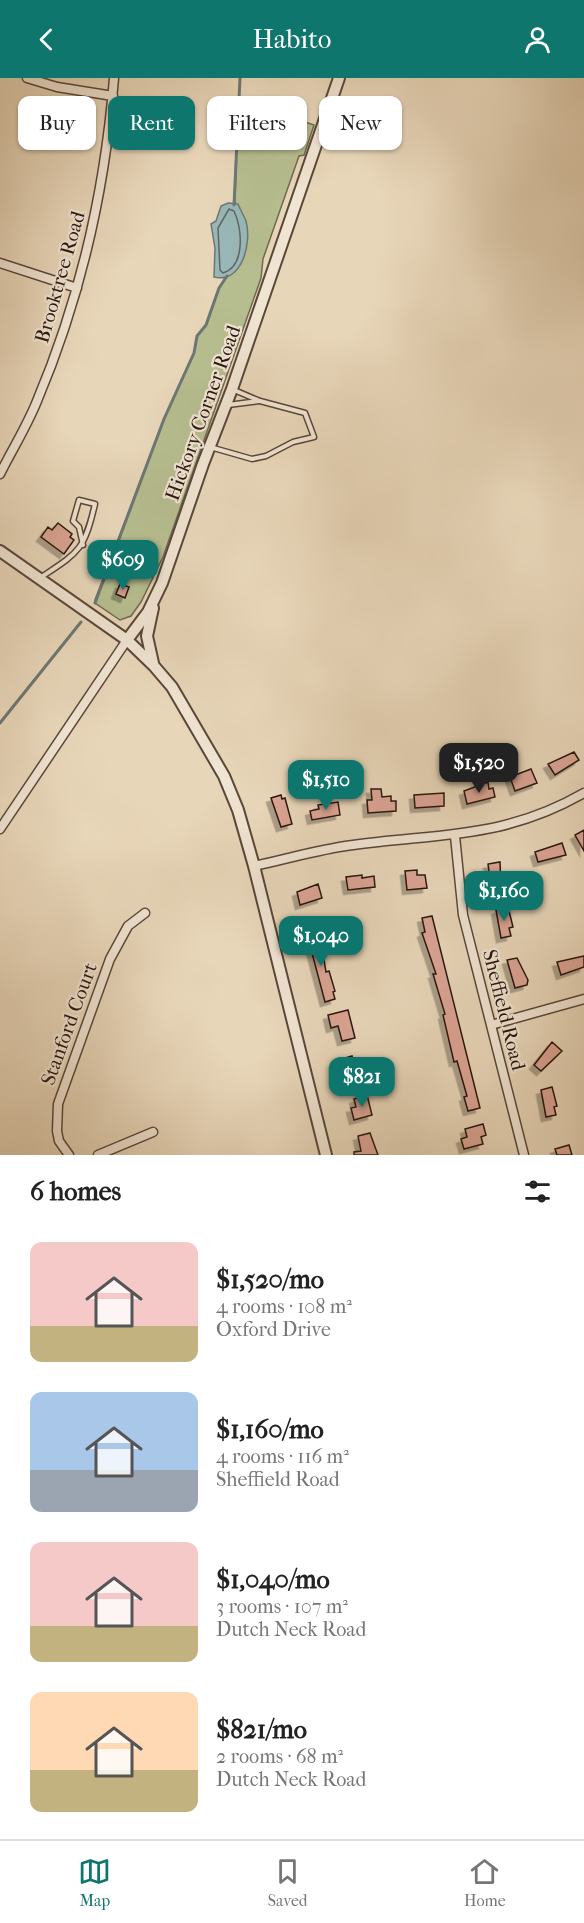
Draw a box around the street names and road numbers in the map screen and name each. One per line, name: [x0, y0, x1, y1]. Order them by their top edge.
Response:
street label: Brooktree Road: [30, 207, 90, 346]
street label: Hickory Corner Road: [161, 321, 246, 504]
street label: Sheffield Road: [478, 947, 530, 1074]
street label: Stanford Court: [36, 960, 102, 1088]

